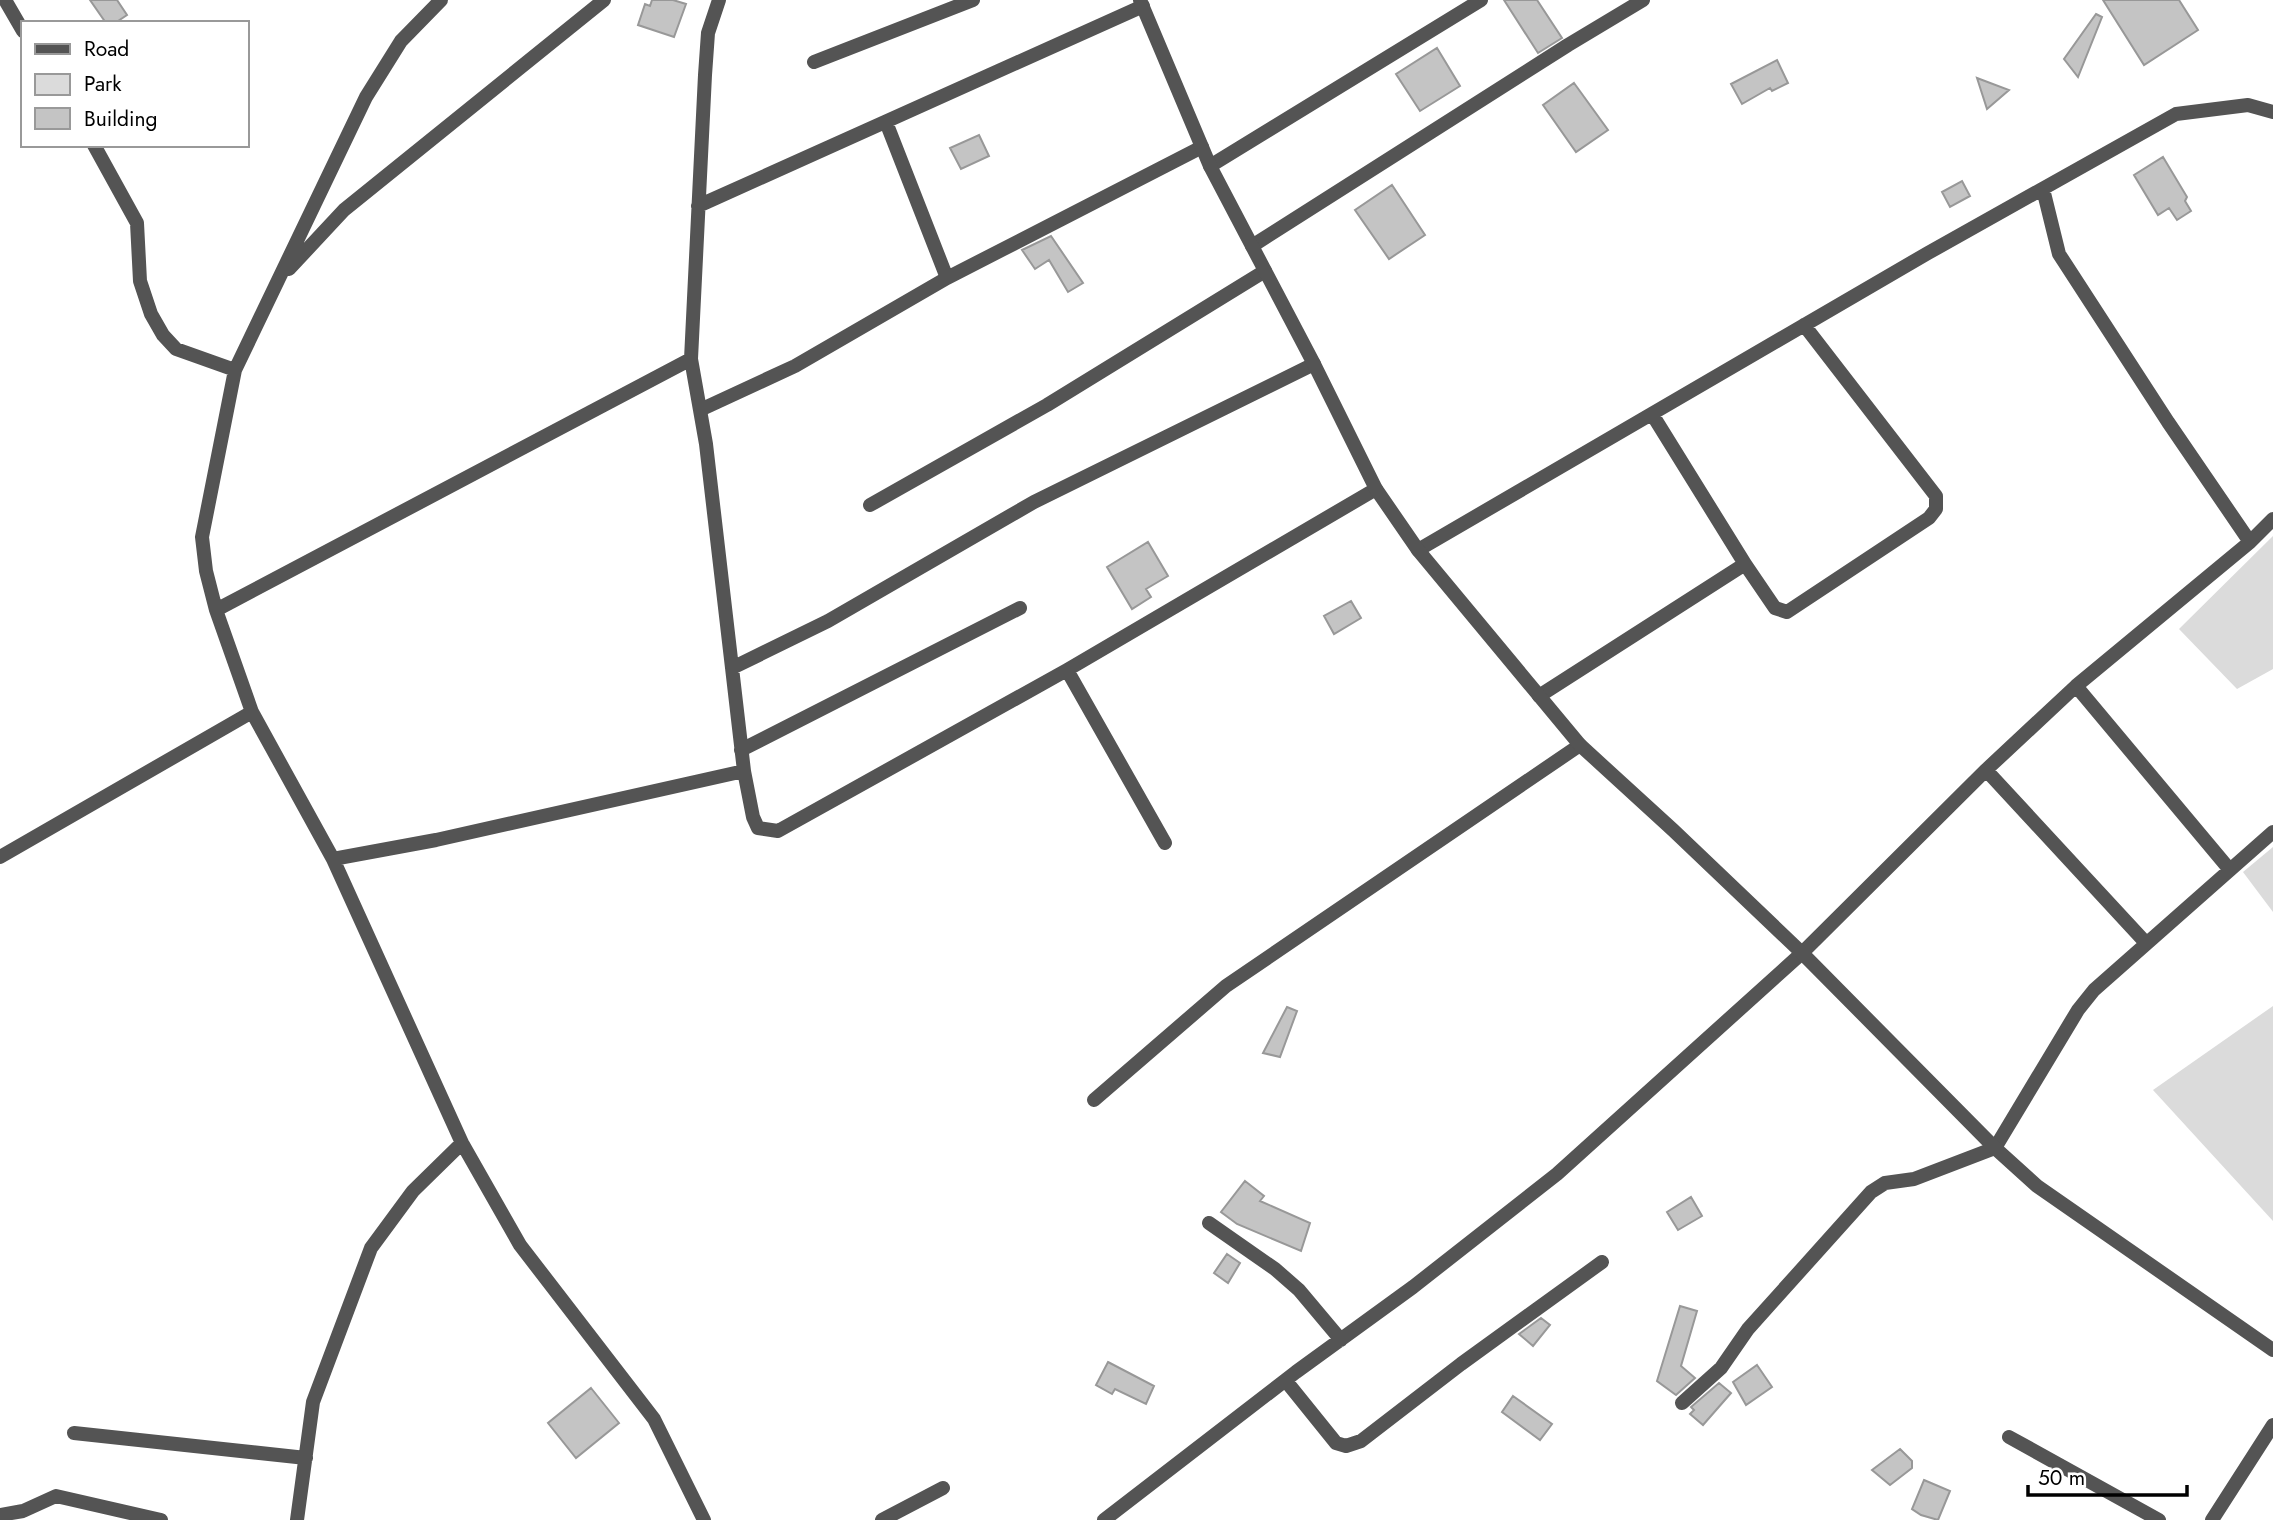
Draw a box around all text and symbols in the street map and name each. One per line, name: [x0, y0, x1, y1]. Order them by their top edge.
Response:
legend: [21, 21, 248, 147]
text: Road: [84, 34, 129, 64]
text: Park: [84, 69, 122, 99]
text: Building: [84, 104, 157, 134]
scale bar: [2028, 1454, 2187, 1498]
text: 50 m: [2038, 1463, 2085, 1493]

